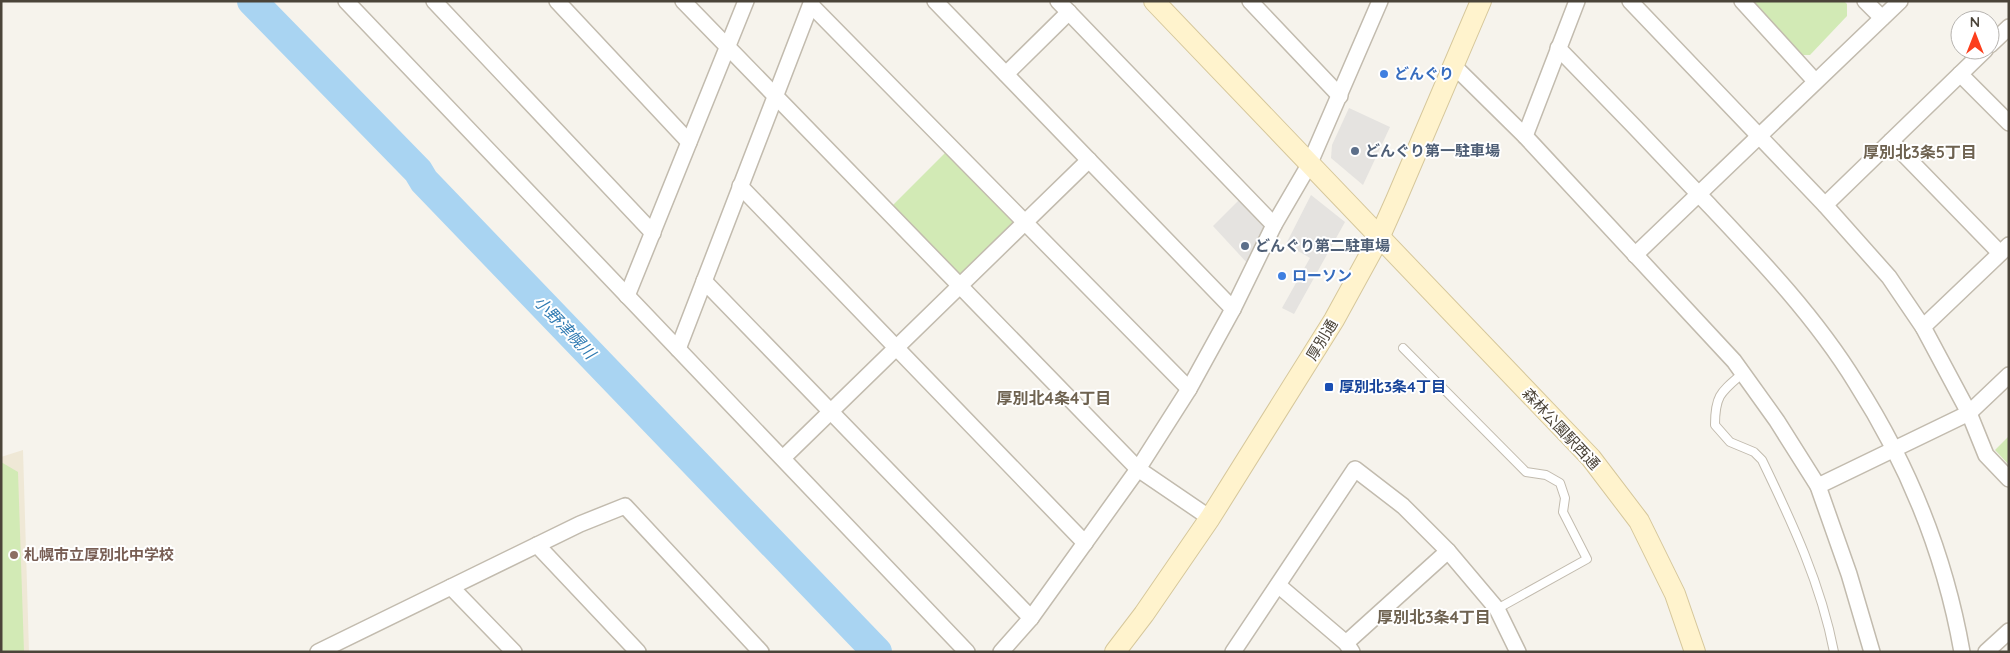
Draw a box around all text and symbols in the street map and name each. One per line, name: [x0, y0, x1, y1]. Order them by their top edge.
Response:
north arrow: [1950, 10, 2000, 60]
text: N: [1970, 13, 1980, 31]
place label: どんぐり: [1394, 64, 1454, 83]
marker: どんぐり: [1378, 68, 1390, 80]
place label: どんぐり第一駐車場: [1365, 141, 1500, 160]
district label: 厚別北3条5丁目: [1863, 142, 1977, 162]
marker: どんぐり第一駐車場: [1349, 145, 1361, 157]
place label: どんぐり第二駐車場: [1255, 236, 1390, 255]
marker: どんぐり第二駐車場: [1239, 240, 1251, 252]
place label: ローソン: [1292, 266, 1352, 285]
marker: ローソン: [1276, 270, 1288, 282]
water label: 小野津幌川: [530, 291, 601, 364]
street label: 厚別通: [1302, 316, 1341, 364]
place label: 厚別北3条4丁目: [1339, 377, 1446, 396]
marker: 厚別北3条4丁目: [1323, 381, 1335, 393]
street label: 森林公園駅西通: [1519, 384, 1604, 474]
district label: 厚別北4条4丁目: [997, 388, 1111, 408]
place label: 札幌市立厚別北中学校: [24, 545, 174, 564]
marker: 札幌市立厚別北中学校: [8, 549, 20, 561]
district label: 厚別北3条4丁目: [1377, 607, 1491, 627]

